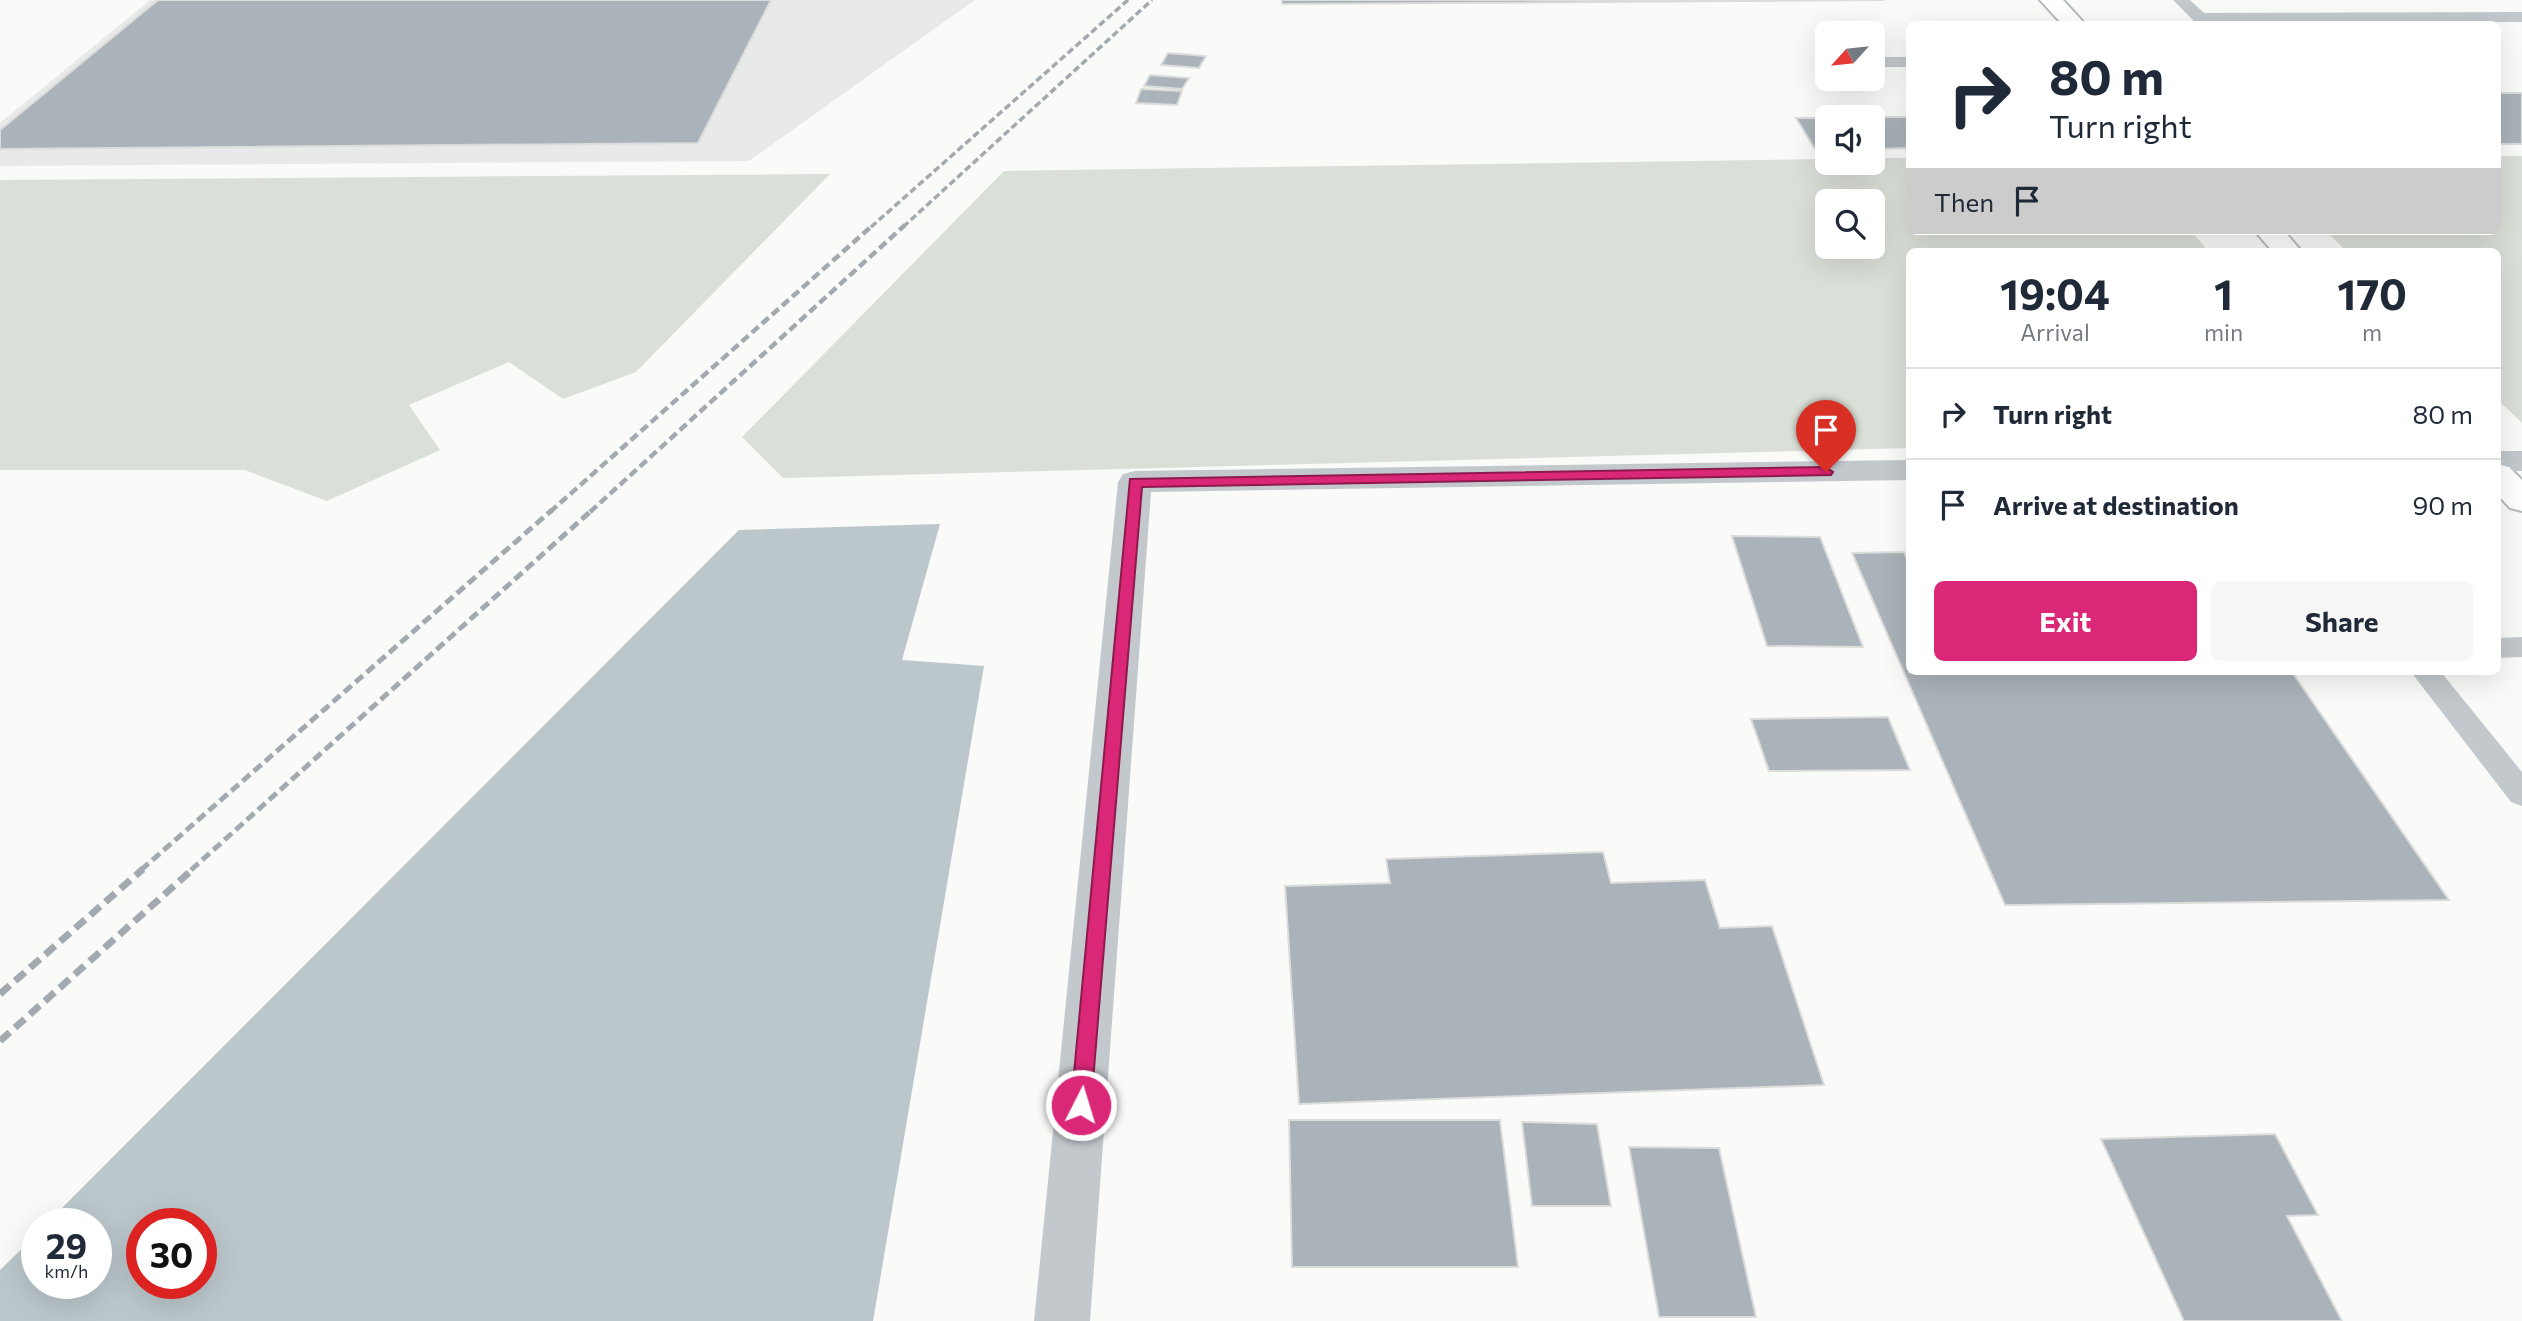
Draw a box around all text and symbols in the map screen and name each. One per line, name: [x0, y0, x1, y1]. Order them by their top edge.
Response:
north arrow: [1815, 21, 1885, 91]
map controls: [1815, 21, 1885, 259]
text: 80 m: [2049, 45, 2164, 105]
icon: right: [1934, 49, 2025, 140]
button: sound: [1815, 105, 1885, 175]
text: Turn right: [2049, 105, 2192, 145]
icon: arrive: [2008, 182, 2046, 220]
text: Then: [1934, 186, 1994, 217]
button: search: [1815, 189, 1885, 259]
text: 19:04: [2000, 267, 2110, 319]
text: 1: [2214, 267, 2233, 319]
text: 170: [2337, 267, 2407, 319]
text: Arrival: [2020, 318, 2090, 346]
text: min: [2204, 318, 2243, 346]
text: m: [2362, 318, 2382, 346]
icon: right: [1934, 395, 1972, 433]
text: Turn right: [1993, 398, 2112, 429]
text: 80 m: [2413, 398, 2473, 429]
pin: [1796, 400, 1856, 472]
icon: arrive: [1807, 411, 1845, 449]
icon: arrive: [1934, 486, 1972, 524]
text: Arrive at destination: [1993, 489, 2239, 520]
text: 90 m: [2413, 489, 2473, 520]
button: Exit: [1934, 581, 2197, 661]
button: Share: [2211, 581, 2473, 661]
position arrow: [1044, 1068, 1118, 1142]
speed limit sign: 30: [126, 1208, 217, 1299]
text: 29: [46, 1223, 87, 1266]
text: km/h: [45, 1260, 88, 1282]

